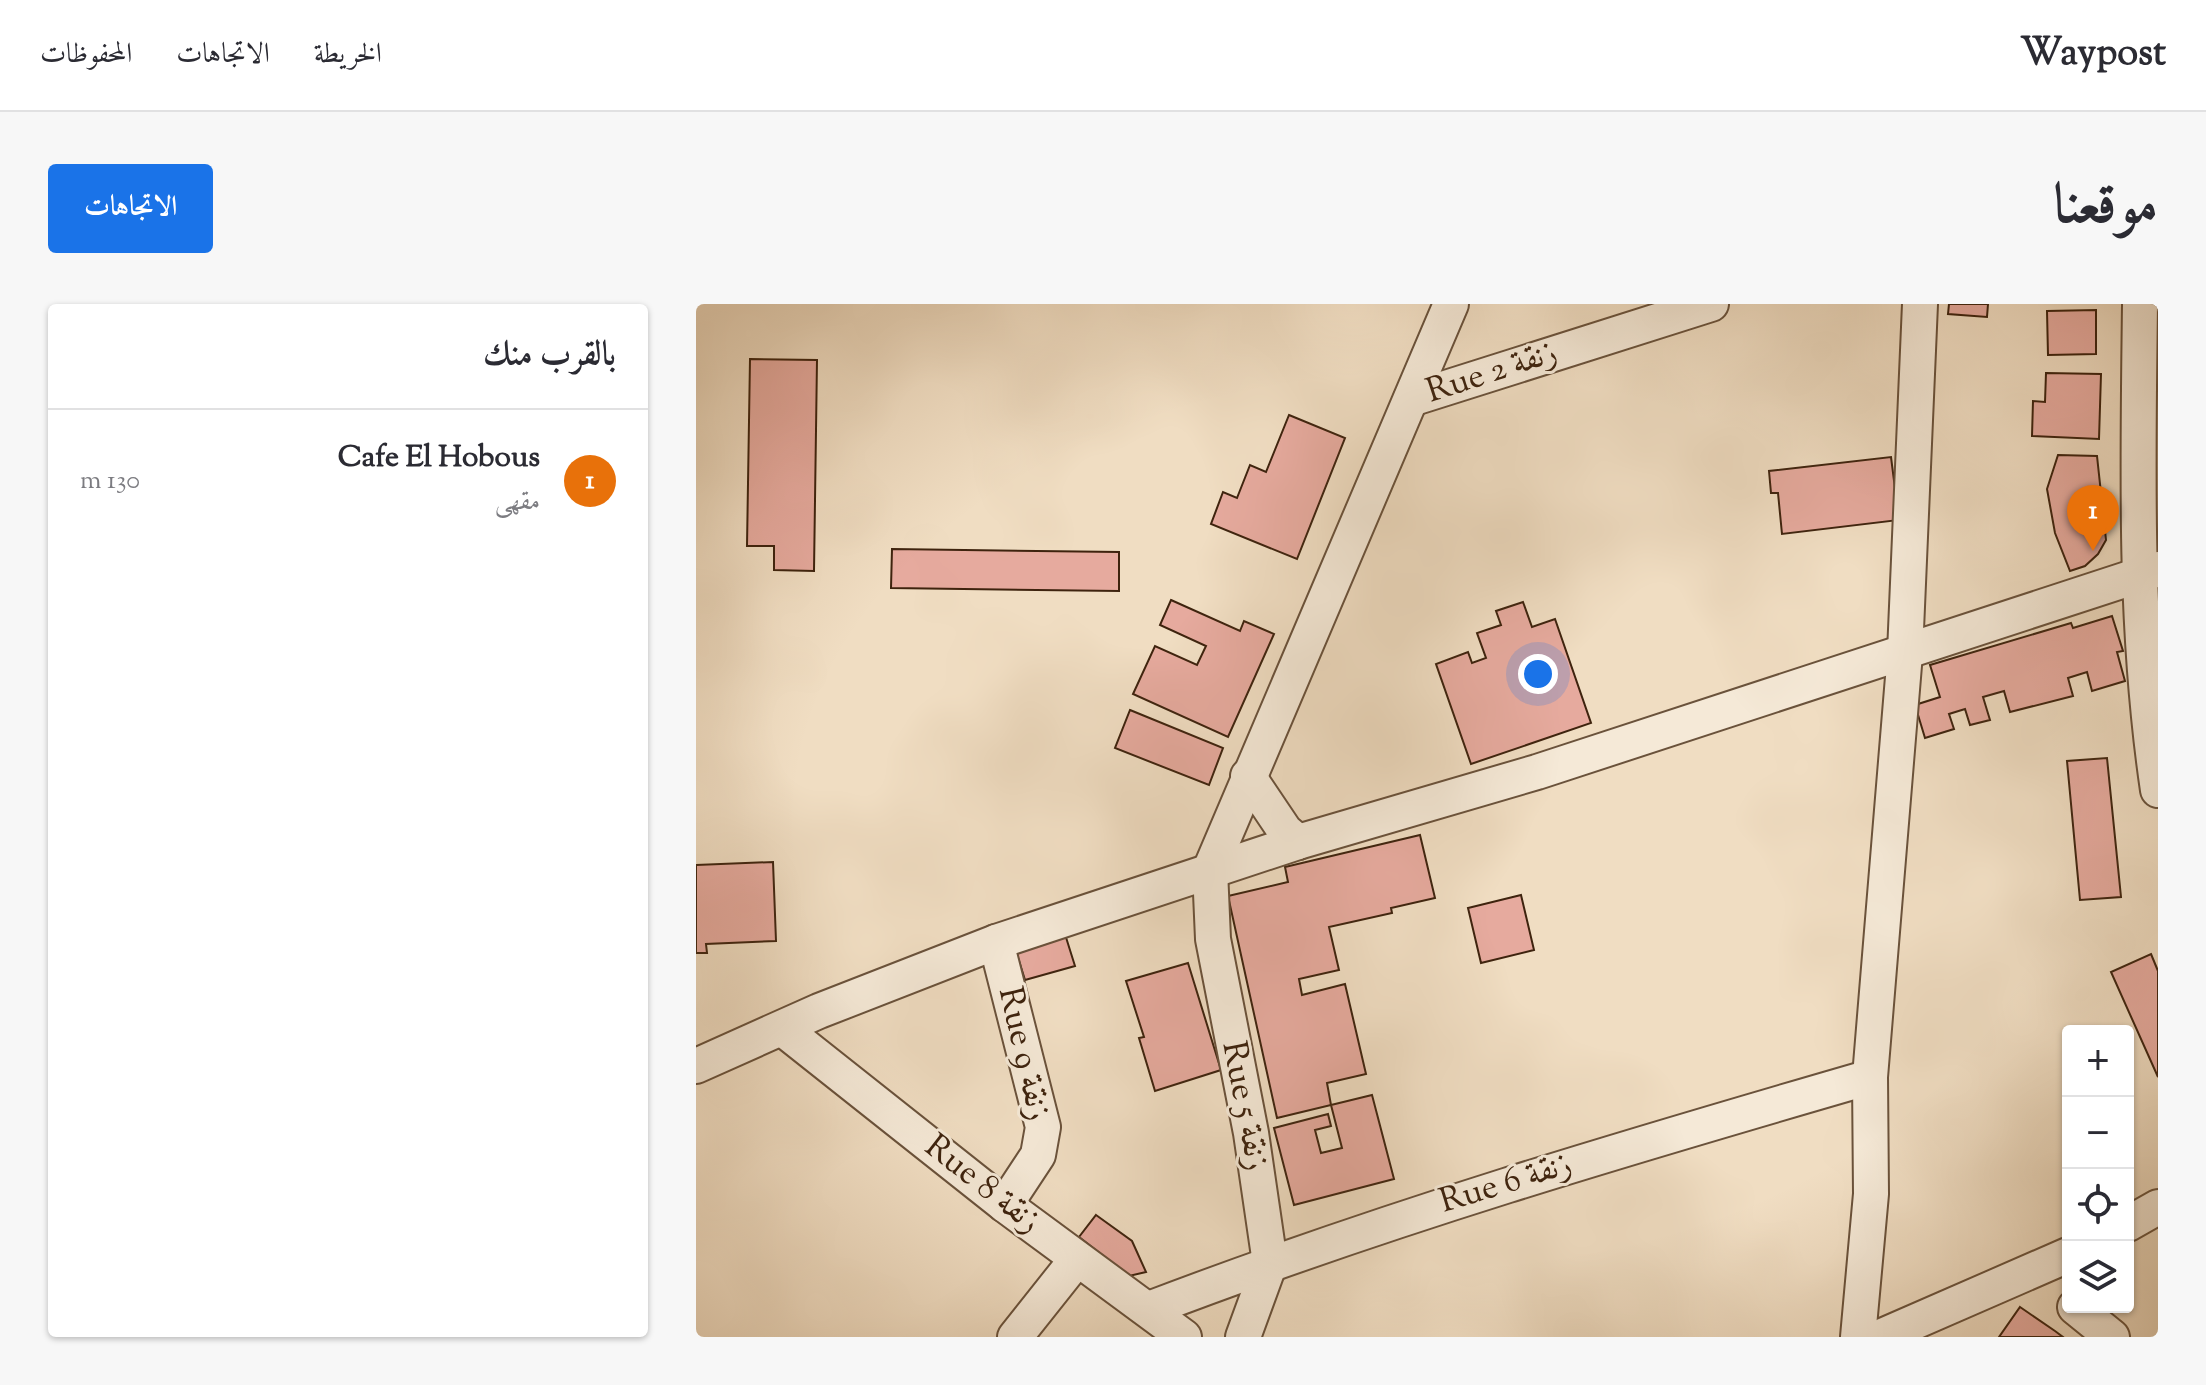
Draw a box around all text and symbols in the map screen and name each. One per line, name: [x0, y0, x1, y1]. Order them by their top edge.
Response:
text: Waypost: [2020, 28, 2166, 82]
text: المحفوظات: [40, 35, 132, 75]
text: الاتجاهات: [176, 35, 270, 75]
text: الخريطة: [314, 35, 382, 75]
button: الاتجاهات: [48, 164, 213, 253]
text: موقعنا: [2053, 168, 2158, 249]
street label: Rue 2 زنقة: [1420, 329, 1564, 417]
text: بالقرب منك: [483, 331, 616, 380]
text: Cafe El Hobous: [338, 437, 540, 480]
text: 130 m: [80, 463, 140, 500]
text: 1: [586, 463, 594, 500]
text: مقهى: [495, 484, 540, 521]
pin: 1: [2067, 485, 2119, 551]
your location: [1518, 654, 1558, 694]
street label: Rue 9 زنقة: [984, 982, 1062, 1126]
map controls: [2062, 1025, 2134, 1313]
button: +: [2062, 1025, 2134, 1097]
street label: Rue 5 زنقة: [1207, 1037, 1281, 1175]
button: −: [2062, 1097, 2134, 1169]
street label: Rue 8 زنقة: [913, 1124, 1051, 1246]
street label: Rue 6 زنقة: [1434, 1141, 1578, 1227]
button: locate: [2062, 1169, 2134, 1241]
button: layers: [2062, 1241, 2134, 1313]

